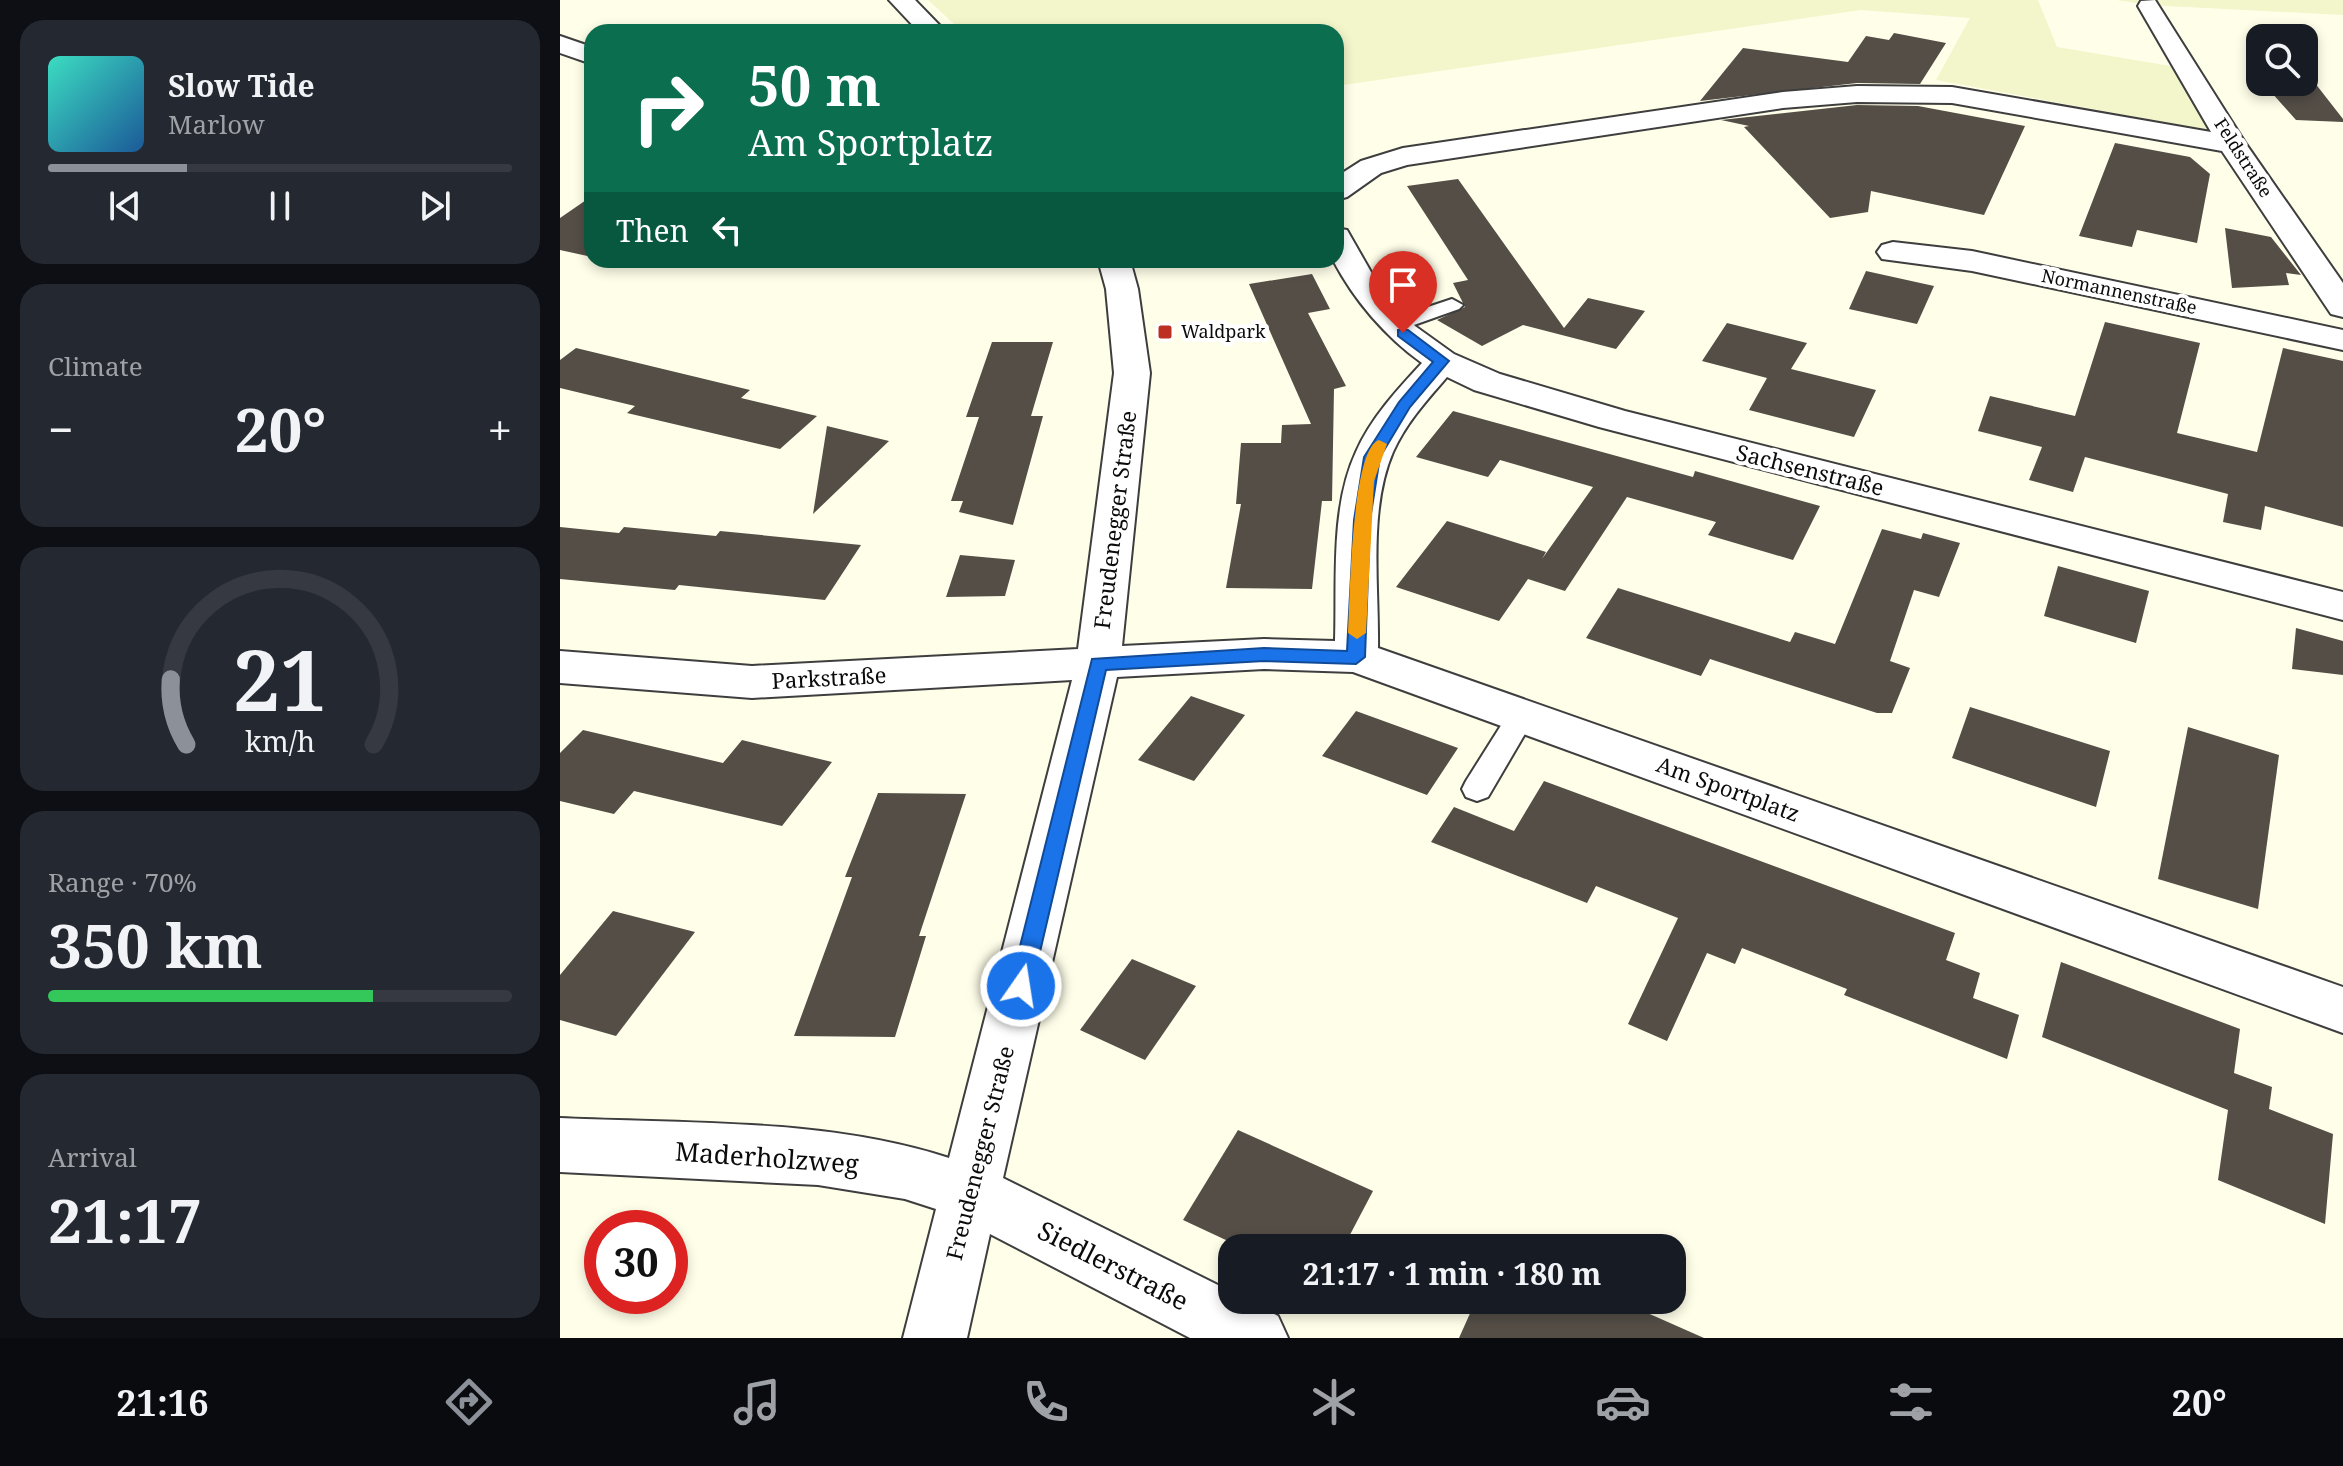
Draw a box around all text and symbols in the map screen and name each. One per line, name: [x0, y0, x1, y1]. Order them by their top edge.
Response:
map controls: [2246, 24, 2318, 96]
button: search: [2246, 24, 2318, 96]
text: 50 m: [748, 46, 881, 122]
icon: right: [616, 56, 720, 160]
text: Slow Tide: [168, 65, 315, 106]
text: Marlow: [168, 106, 265, 142]
street label: Feldstraße: [2209, 113, 2278, 202]
text: Am Sportplatz: [748, 118, 993, 167]
icon: previous: [103, 184, 147, 228]
icon: pause: [258, 184, 302, 228]
icon: next: [413, 184, 457, 228]
icon: left: [705, 208, 749, 252]
text: Then: [616, 210, 689, 251]
pin: [1369, 251, 1437, 333]
icon: arrive: [1381, 263, 1425, 307]
street label: Normannenstraße: [2039, 263, 2199, 319]
place label: Waldpark: [1181, 319, 1266, 343]
marker: Waldpark: [1156, 323, 1174, 341]
text: Climate: [48, 348, 143, 384]
text: 20°: [235, 388, 326, 470]
text: −: [48, 399, 73, 459]
text: +: [487, 399, 512, 459]
street label: Freudenegger Straße: [1086, 409, 1142, 631]
street label: Sachsenstraße: [1733, 436, 1887, 502]
text: 21: [233, 622, 327, 735]
street label: Parkstraße: [771, 659, 887, 695]
text: km/h: [245, 721, 315, 760]
street label: Am Sportplatz: [1653, 748, 1804, 828]
text: Range · 70%: [48, 864, 197, 900]
text: 350 km: [48, 904, 263, 986]
position arrow: [979, 944, 1063, 1028]
street label: Freudenegger Straße: [938, 1042, 1020, 1263]
street label: Maderholzweg: [674, 1133, 860, 1181]
text: Arrival: [48, 1139, 137, 1175]
text: 21:17: [48, 1179, 202, 1261]
speed limit sign: 30: [584, 1210, 688, 1314]
street label: Siedlerstraße: [1032, 1212, 1195, 1318]
text: 21:17 · 1 min · 180 m: [1303, 1253, 1601, 1294]
icon: directions: [441, 1374, 497, 1430]
icon: music: [729, 1374, 785, 1430]
icon: phone: [1018, 1374, 1074, 1430]
icon: climate: [1306, 1374, 1362, 1430]
icon: car: [1595, 1374, 1651, 1430]
icon: filters: [1883, 1374, 1939, 1430]
text: 21:16: [116, 1378, 209, 1427]
text: 20°: [2172, 1378, 2227, 1427]

